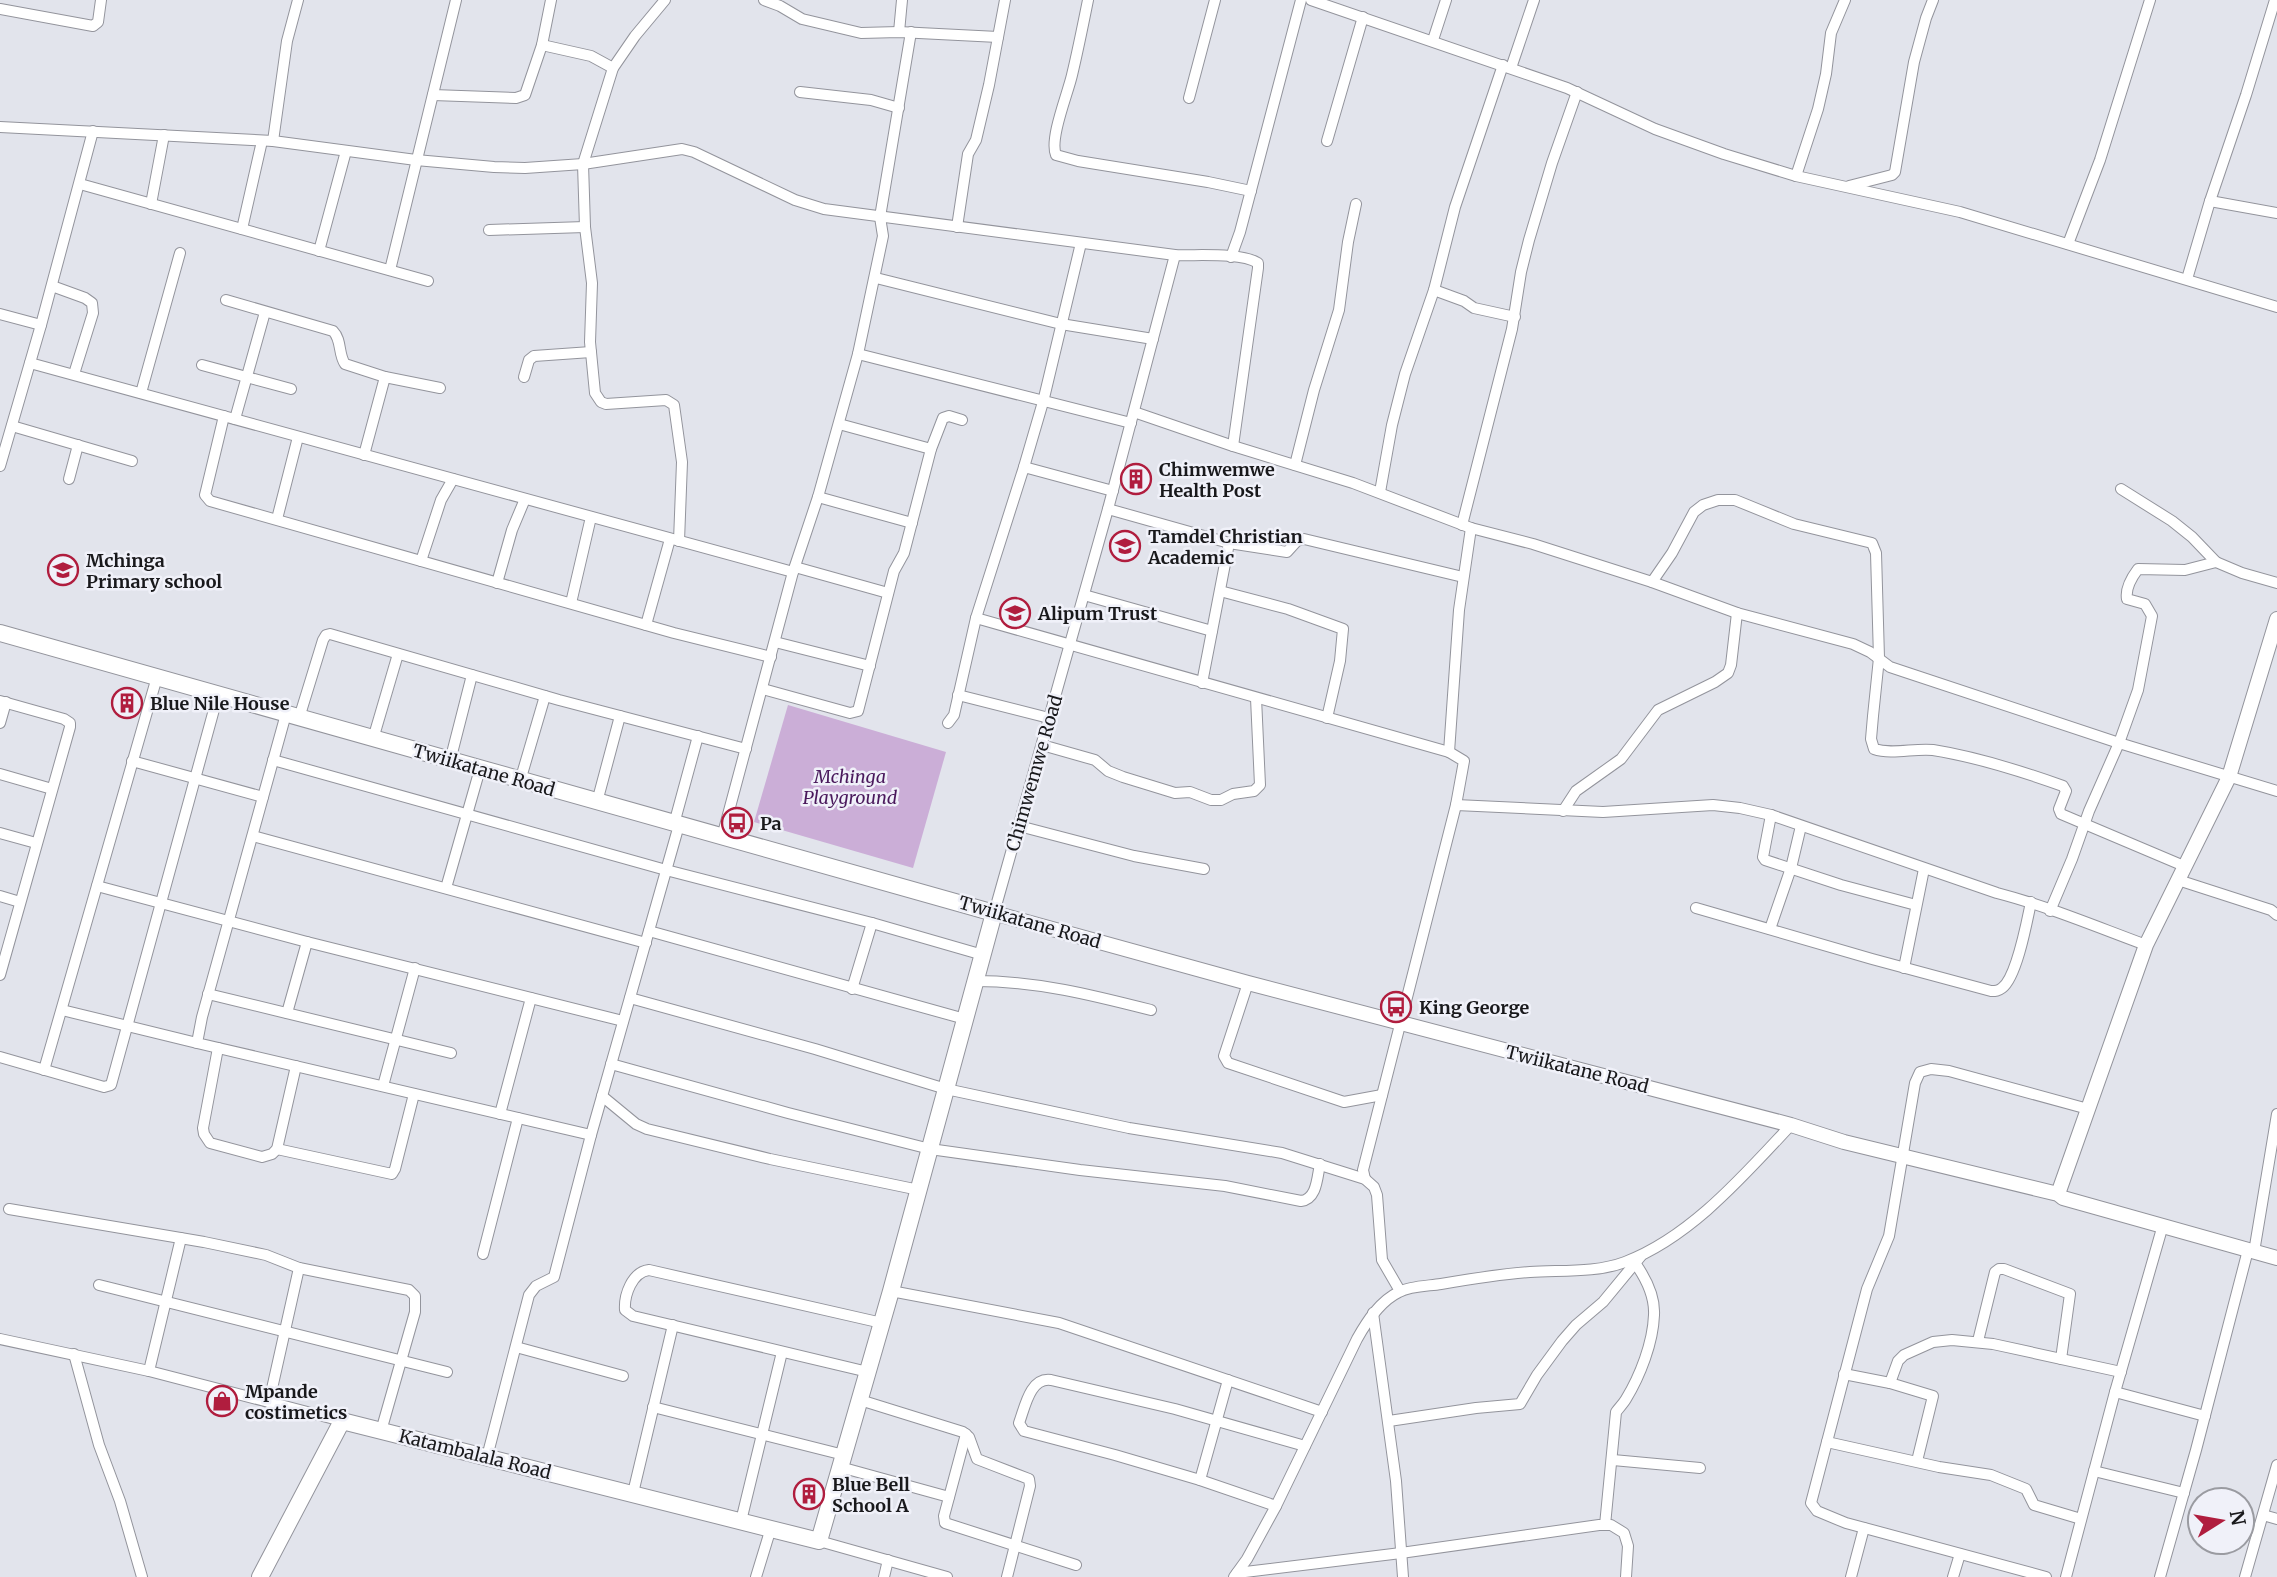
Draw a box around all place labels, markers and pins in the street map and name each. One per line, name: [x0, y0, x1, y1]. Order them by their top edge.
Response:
place label: Chimwemwe Health Post: [1159, 458, 1275, 502]
building icon: Chimwemwe Health Post: [1119, 462, 1153, 496]
place label: Tamdel Christian Academic: [1147, 525, 1303, 569]
school or university icon: Tamdel Christian Academic: [1108, 529, 1142, 563]
place label: Mchinga Primary school: [86, 549, 222, 593]
school or university icon: Mchinga Primary school: [46, 553, 80, 587]
school or university icon: Alipum Trust: [998, 596, 1032, 630]
place label: Alipum Trust: [1037, 602, 1158, 625]
building icon: Blue Nile House: [110, 686, 144, 720]
place label: Blue Nile House: [150, 692, 290, 715]
bus stop icon: Pa: [720, 806, 754, 840]
place label: Pa: [760, 812, 782, 835]
bus stop icon: King George: [1379, 990, 1413, 1024]
place label: King George: [1419, 996, 1529, 1019]
place label: Mpande costimetics: [245, 1380, 347, 1424]
shop icon: Mpande costimetics: [205, 1384, 239, 1418]
place label: Blue Bell School A: [832, 1473, 910, 1517]
building icon: Blue Bell School A: [792, 1477, 826, 1511]

